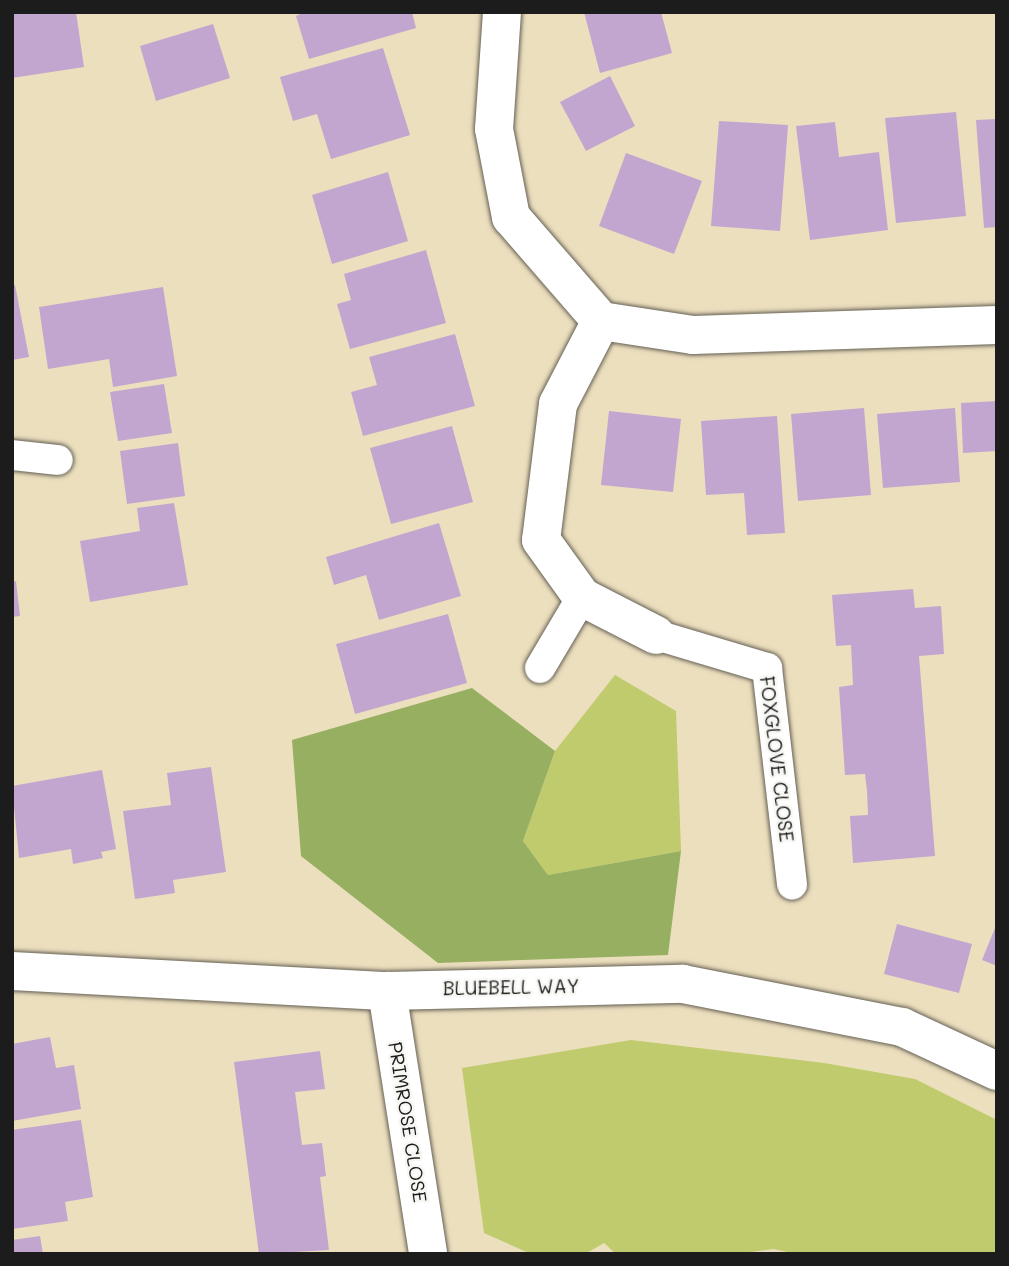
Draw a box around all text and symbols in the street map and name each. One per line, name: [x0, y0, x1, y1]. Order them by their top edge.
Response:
street label: FOXGLOVE CLOSE: [756, 675, 798, 843]
street label: BLUEBELL WAY: [443, 974, 579, 1000]
street label: PRIMROSE CLOSE: [384, 1040, 432, 1204]

